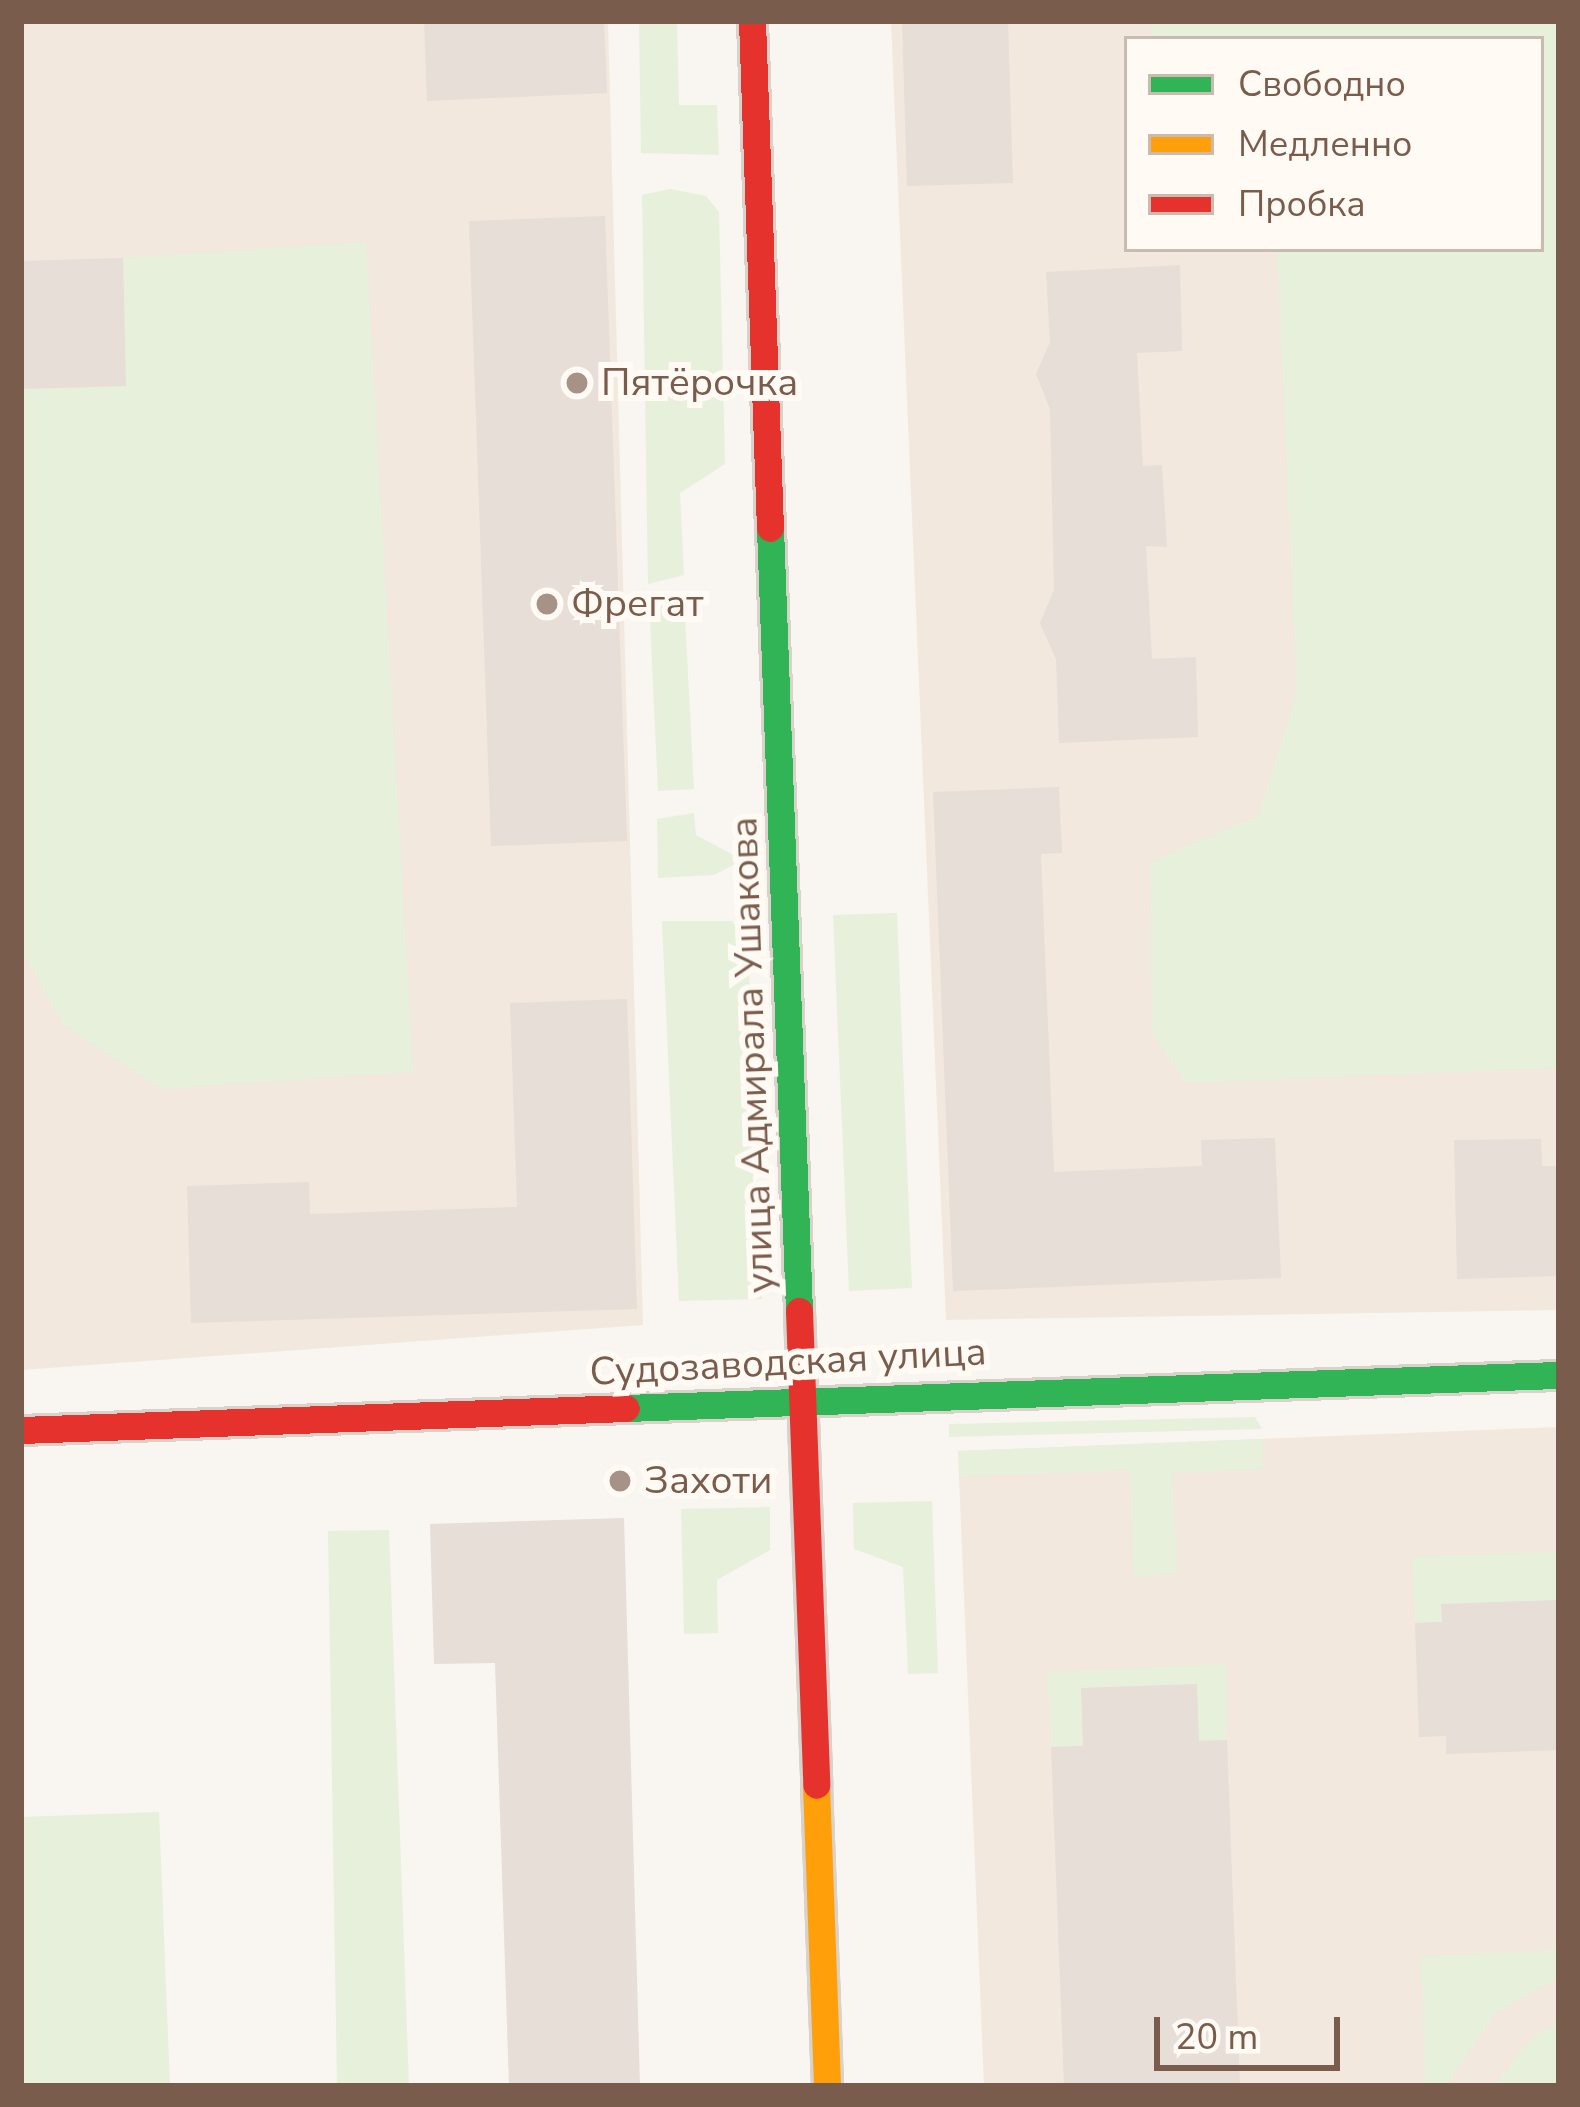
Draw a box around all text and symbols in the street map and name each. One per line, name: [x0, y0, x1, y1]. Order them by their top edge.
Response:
legend: [1124, 36, 1544, 252]
text: Свободно: [1238, 60, 1406, 109]
text: Медленно: [1238, 120, 1412, 169]
text: Пробка: [1238, 180, 1366, 229]
place label: Пятёрочка: [601, 360, 798, 406]
marker: Пятёрочка: [564, 370, 590, 396]
place label: Фрегат: [571, 581, 704, 627]
marker: Фрегат: [534, 591, 560, 617]
street label: улица Адмирала Ушакова: [721, 816, 785, 1294]
street label: Судозаводская улица: [588, 1329, 988, 1397]
place label: Захоти: [644, 1458, 773, 1504]
marker: Захоти: [607, 1468, 633, 1494]
scale bar: [1160, 1993, 1346, 2067]
text: 20 m: [1175, 2013, 1258, 2062]

